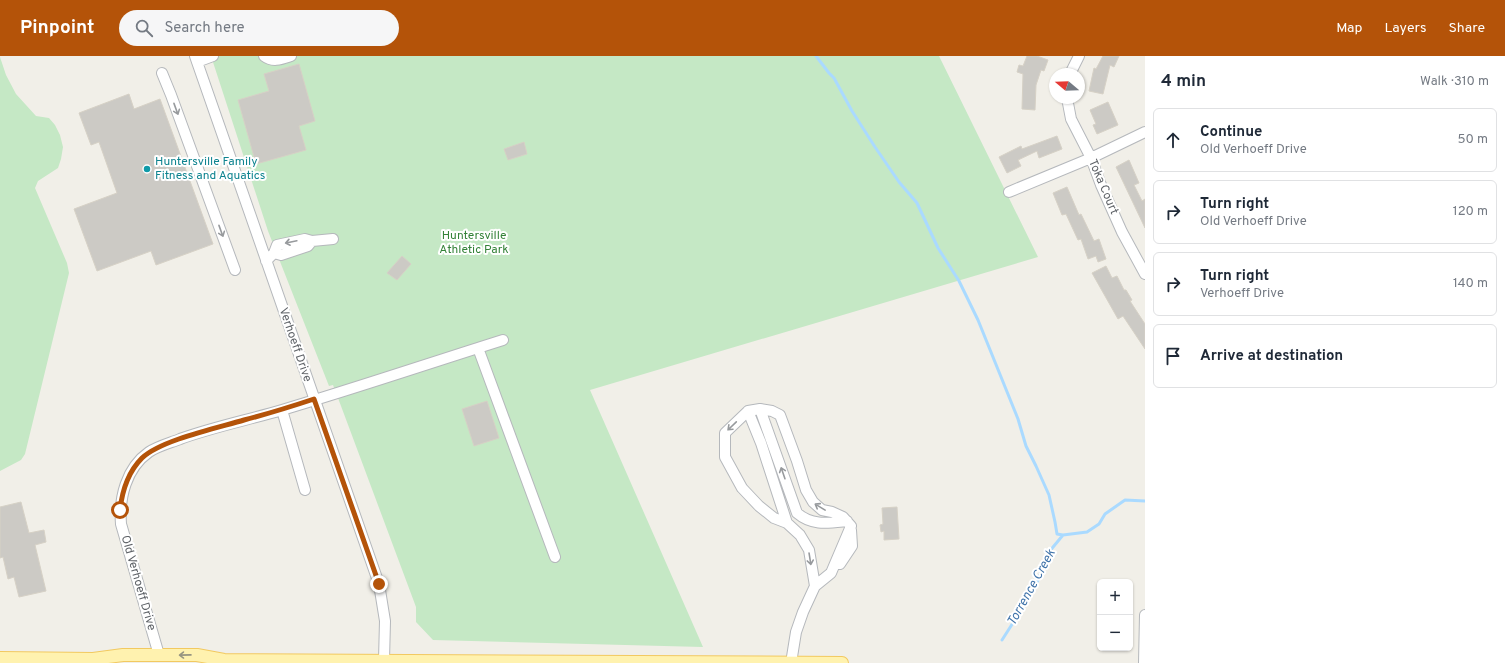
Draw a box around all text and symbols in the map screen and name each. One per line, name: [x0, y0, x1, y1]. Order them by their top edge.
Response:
search box: [119, 10, 399, 46]
text: Pinpoint: [20, 16, 95, 40]
icon: search: [133, 17, 155, 39]
text: Search here: [165, 19, 245, 38]
text: Map: [1336, 20, 1362, 37]
text: Layers: [1384, 20, 1426, 37]
text: Share: [1448, 20, 1485, 37]
north arrow: [1049, 68, 1085, 104]
text: 4 min: [1161, 71, 1206, 93]
text: Walk · 310 m: [1420, 74, 1489, 90]
one-way arrow: [173, 103, 181, 115]
text: Continue: [1200, 123, 1262, 142]
icon: ahead: [1162, 129, 1184, 151]
text: 50 m: [1458, 132, 1488, 148]
text: Old Verhoeff Drive: [1200, 142, 1307, 158]
place label: Huntersville Family Fitness and Aquatics: [155, 154, 265, 184]
street label: Toka Court: [1084, 157, 1122, 217]
marker: Huntersville Family Fitness and Aquatics: [142, 164, 152, 174]
text: Turn right: [1200, 195, 1269, 214]
icon: right: [1162, 201, 1184, 223]
text: 120 m: [1453, 204, 1488, 220]
text: Old Verhoeff Drive: [1200, 214, 1307, 230]
one-way arrow: [217, 225, 225, 237]
park label: Huntersville Athletic Park: [439, 228, 509, 258]
one-way arrow: [285, 239, 298, 247]
text: Turn right: [1200, 267, 1269, 286]
icon: right: [1162, 273, 1184, 295]
text: 140 m: [1453, 276, 1488, 292]
text: Verhoeff Drive: [1200, 286, 1284, 302]
street label: Verhoeff Drive: [275, 306, 315, 384]
icon: arrive: [1162, 345, 1184, 367]
text: Arrive at destination: [1200, 347, 1343, 366]
one-way arrow: [727, 421, 737, 431]
one-way arrow: [778, 467, 786, 479]
route start: [111, 501, 129, 519]
one-way arrow: [815, 503, 826, 512]
street label: Old Verhoeff Drive: [117, 533, 159, 633]
water label: Torrence Creek: [1004, 547, 1060, 629]
one-way arrow: [807, 552, 815, 565]
route end: [370, 575, 388, 593]
map controls: [1097, 579, 1133, 651]
button: +: [1097, 579, 1133, 615]
button: −: [1097, 615, 1133, 651]
one-way arrow: [179, 651, 192, 659]

